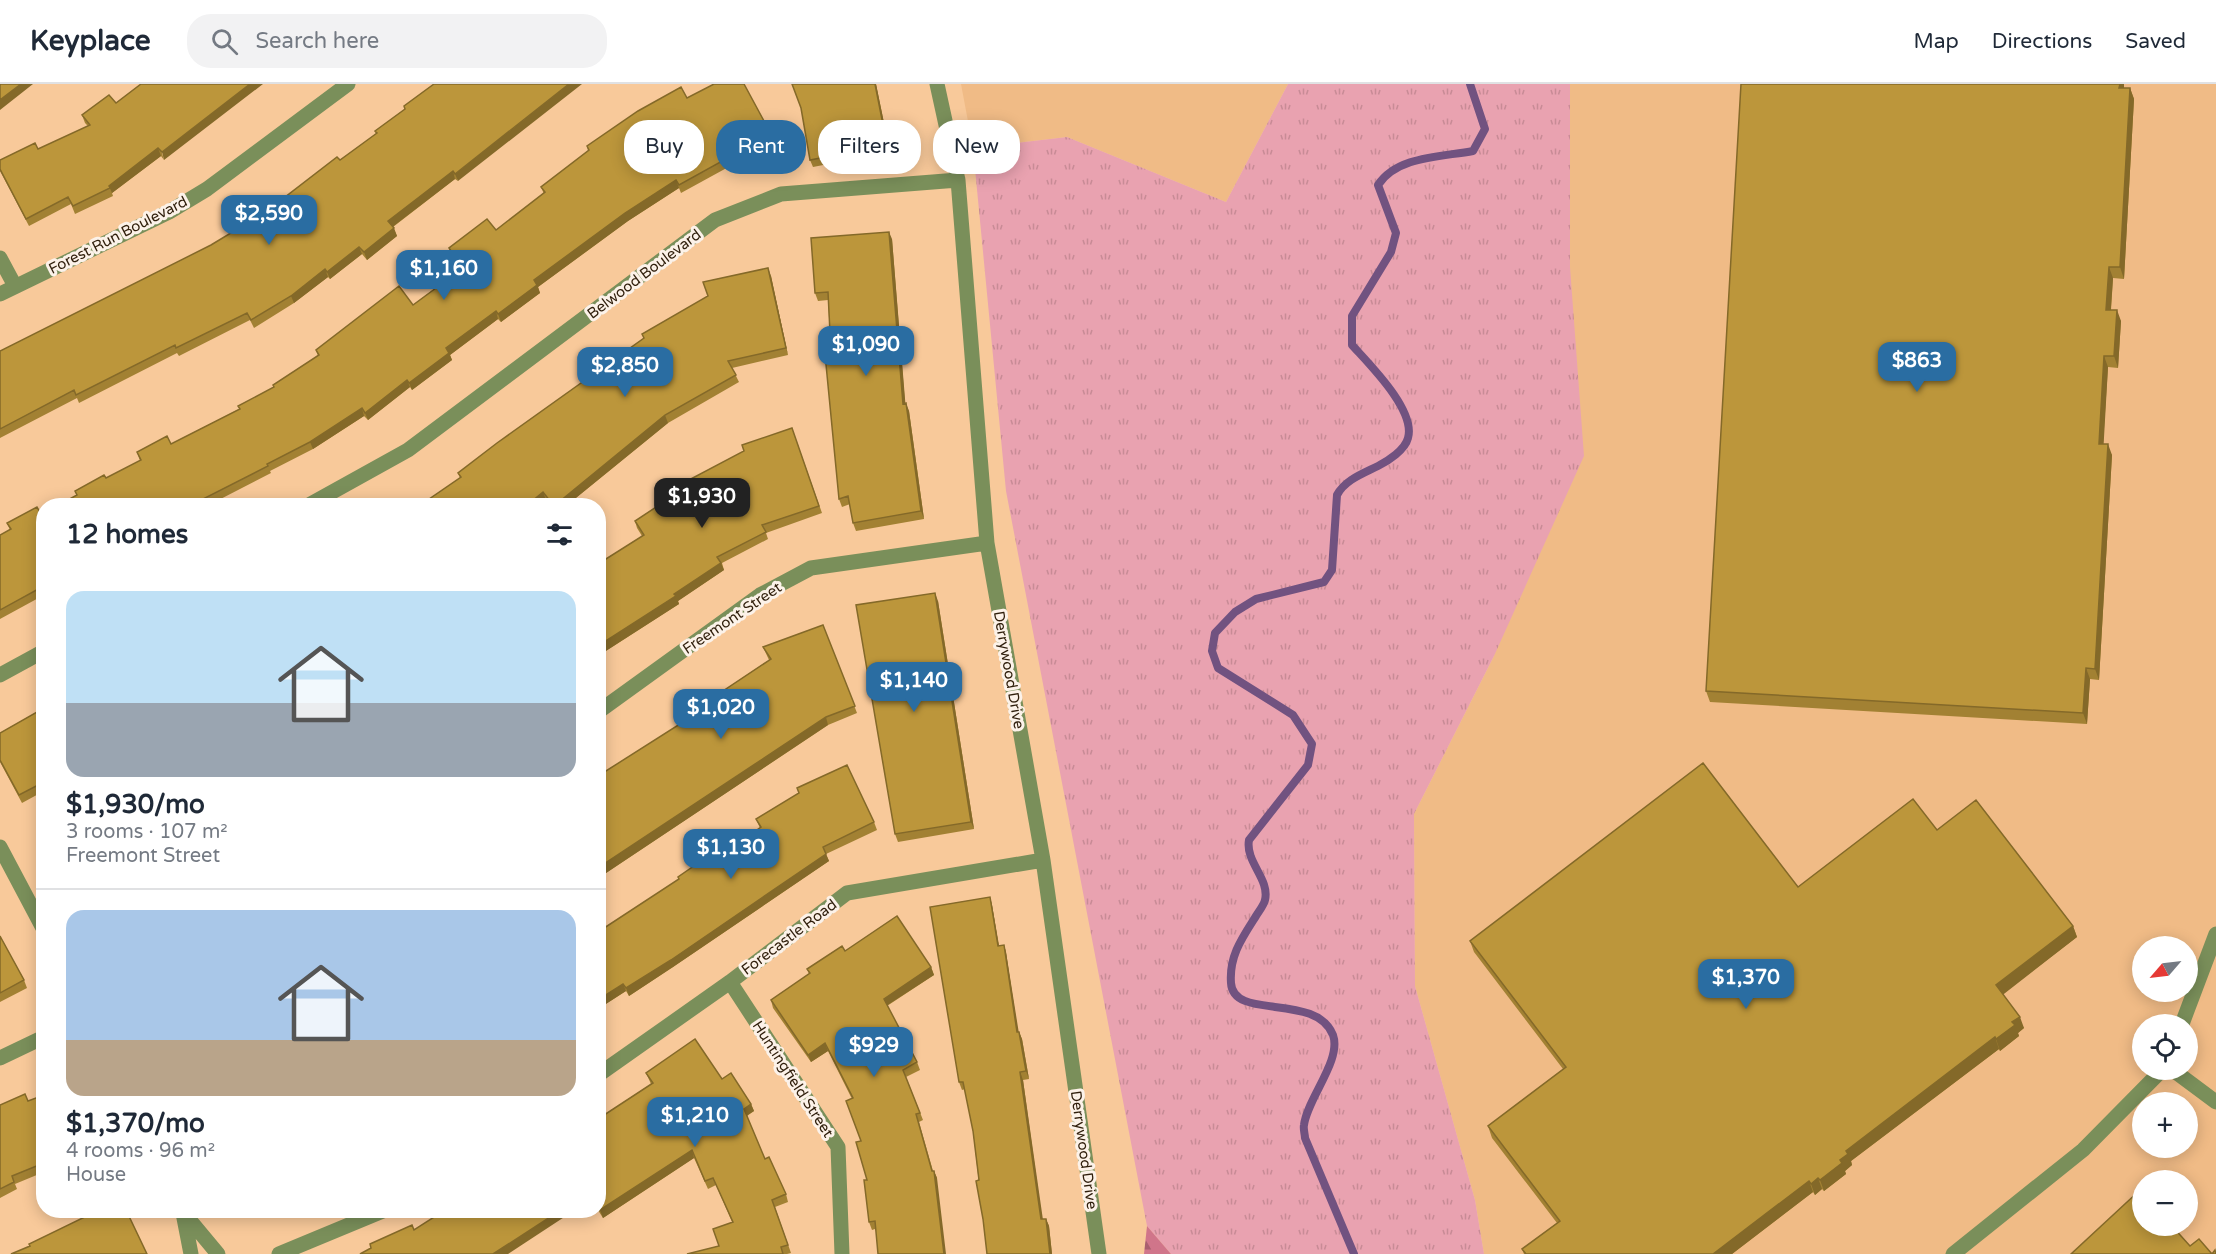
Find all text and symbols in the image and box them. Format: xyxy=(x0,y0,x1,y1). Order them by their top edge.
search box xyxy=(187,14,607,68)
text: Keyplace xyxy=(30,24,151,58)
icon: search xyxy=(208,25,241,58)
text: Search here xyxy=(256,28,379,54)
text: Map xyxy=(1913,29,1959,54)
text: Directions xyxy=(1992,29,2092,54)
text: Saved xyxy=(2125,29,2186,54)
chip: Buy xyxy=(624,120,704,174)
chip: Rent xyxy=(716,120,806,174)
chip: Filters xyxy=(818,120,921,174)
chip: New xyxy=(933,120,1020,174)
street label: Forest Run Boulevard xyxy=(46,192,190,278)
pin: $2,590 xyxy=(220,195,318,246)
text: $2,590 xyxy=(235,202,303,226)
street label: Belwood Boulevard xyxy=(584,225,704,323)
pin: $1,160 xyxy=(395,250,493,301)
text: $1,160 xyxy=(410,257,478,281)
pin: $1,090 xyxy=(817,326,915,377)
text: $1,090 xyxy=(832,333,900,357)
pin: $863 xyxy=(1881,342,1953,393)
pin: $2,850 xyxy=(576,347,674,398)
text: $863 xyxy=(1892,349,1942,373)
text: $2,850 xyxy=(591,354,659,378)
pin: $1,930 xyxy=(653,478,751,529)
text: $1,930 xyxy=(668,485,736,509)
icon: filters xyxy=(543,518,576,551)
text: 12 homes xyxy=(66,519,188,550)
street label: Freemont Street xyxy=(679,578,785,658)
street label: Derrywood Drive xyxy=(990,610,1028,730)
icon: home xyxy=(267,630,375,738)
pin: $1,140 xyxy=(865,662,963,713)
text: $1,140 xyxy=(880,669,948,693)
pin: $1,020 xyxy=(672,689,770,740)
text: $1,020 xyxy=(687,696,755,720)
text: $1,930/mo xyxy=(66,789,205,820)
text: 3 rooms · 107 m² xyxy=(66,820,228,844)
pin: $1,130 xyxy=(682,829,780,880)
text: $1,130 xyxy=(697,836,765,860)
text: Freemont Street xyxy=(66,844,220,868)
street label: Forecastle Road xyxy=(738,895,840,979)
north arrow xyxy=(2132,936,2198,1002)
map controls xyxy=(2132,936,2198,1236)
icon: home xyxy=(267,949,375,1057)
pin: $1,370 xyxy=(1697,959,1795,1010)
text: $1,370 xyxy=(1712,966,1780,990)
button: locate xyxy=(2132,1014,2198,1080)
street label: Huntingfield Street xyxy=(749,1017,838,1141)
pin: $929 xyxy=(838,1027,910,1078)
text: $929 xyxy=(849,1034,899,1058)
street label: Derrywood Drive xyxy=(1067,1090,1101,1210)
button: + xyxy=(2132,1092,2198,1158)
pin: $1,210 xyxy=(646,1097,744,1148)
text: $1,210 xyxy=(661,1104,729,1128)
text: $1,370/mo xyxy=(66,1108,205,1139)
text: 4 rooms · 96 m² xyxy=(66,1139,215,1163)
text: House xyxy=(66,1163,126,1187)
button: − xyxy=(2132,1170,2198,1236)

